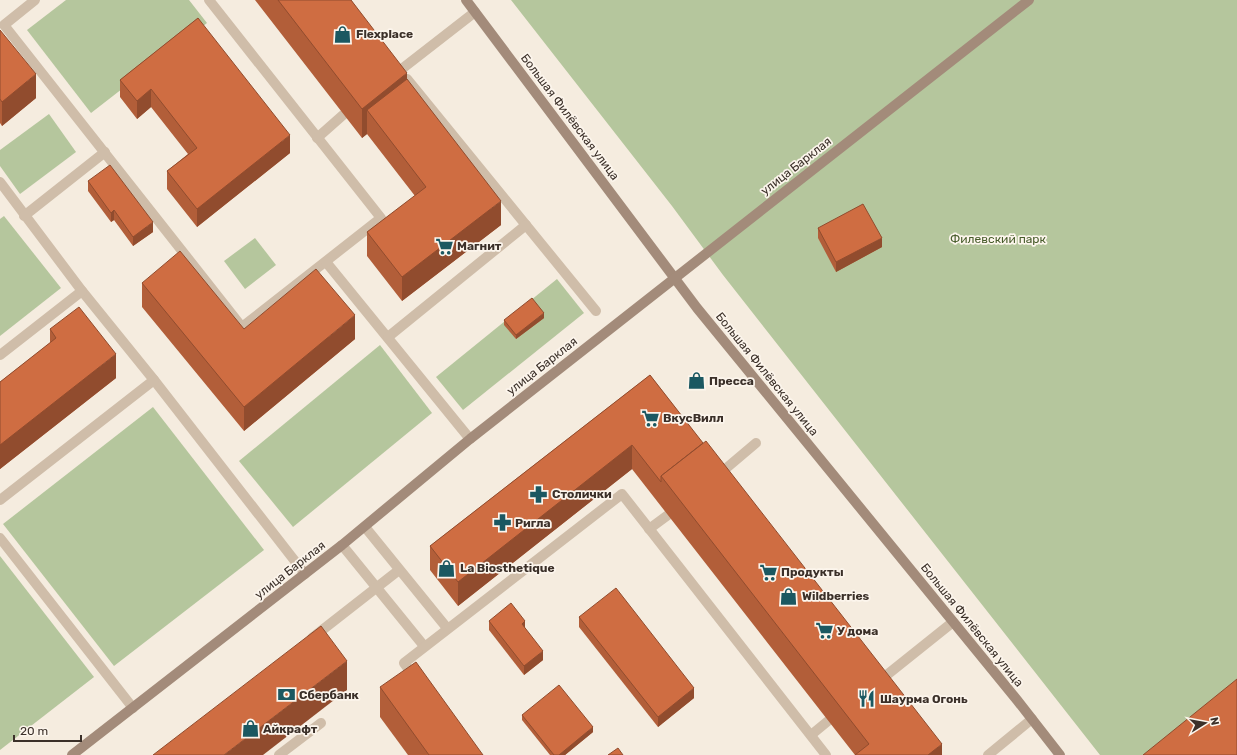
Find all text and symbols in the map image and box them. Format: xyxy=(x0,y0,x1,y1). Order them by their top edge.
shop icon: Flexplace xyxy=(333,24,353,44)
place label: Flexplace xyxy=(356,27,413,41)
street label: Большая Филёвская улица xyxy=(518,51,622,183)
street label: улица Барклая xyxy=(758,134,834,198)
park label: Филевский парк xyxy=(950,232,1047,246)
supermarket icon: Магнит xyxy=(434,236,454,256)
place label: Магнит xyxy=(457,239,502,253)
street label: Большая Филёвская улица xyxy=(713,309,821,439)
street label: улица Барклая xyxy=(504,334,580,398)
shop icon: Пресса xyxy=(686,371,706,391)
place label: Пресса xyxy=(709,374,754,388)
supermarket icon: ВкусВилл xyxy=(640,408,660,428)
place label: ВкусВилл xyxy=(663,411,724,425)
pharmacy icon: Столички xyxy=(529,484,549,504)
place label: Столички xyxy=(552,487,612,501)
pharmacy icon: Ригла xyxy=(492,513,512,533)
place label: Ригла xyxy=(515,516,550,530)
street label: улица Барклая xyxy=(252,538,328,602)
shop icon: La Biosthetique xyxy=(437,558,457,578)
street label: Большая Филёвская улица xyxy=(918,560,1026,690)
place label: La Biosthetique xyxy=(460,561,555,575)
supermarket icon: Продукты xyxy=(758,562,778,582)
place label: Продукты xyxy=(781,565,844,579)
shop icon: Wildberries xyxy=(779,586,799,606)
place label: Wildberries xyxy=(802,589,870,603)
supermarket icon: У дома xyxy=(814,621,834,641)
place label: У дома xyxy=(837,624,878,638)
bank icon: Сбербанк xyxy=(276,685,296,705)
place label: Сбербанк xyxy=(299,688,360,702)
restaurant icon: Шаурма Огонь xyxy=(857,689,877,709)
place label: Шаурма Огонь xyxy=(880,692,968,706)
north arrow xyxy=(1185,703,1225,743)
text: N xyxy=(1207,716,1221,726)
scale bar xyxy=(14,717,81,743)
shop icon: Айкрафт xyxy=(240,719,260,739)
place label: Айкрафт xyxy=(263,722,318,736)
text: 20 m xyxy=(20,724,48,738)

